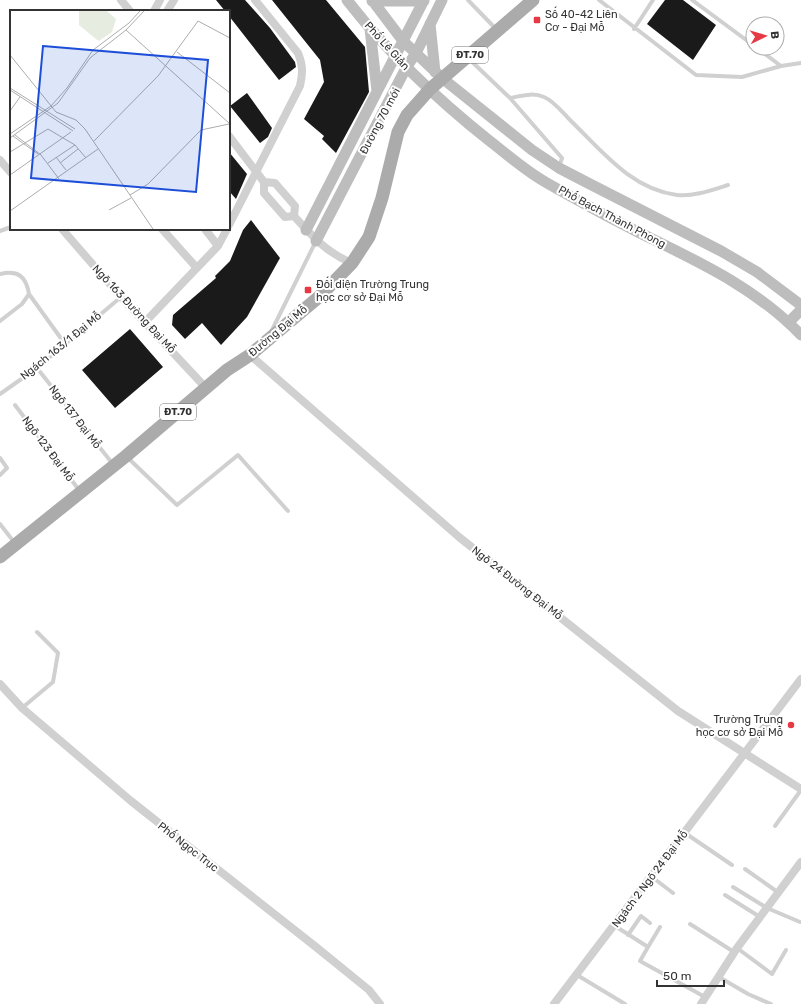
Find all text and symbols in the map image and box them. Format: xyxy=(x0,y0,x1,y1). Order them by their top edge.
place label: Số 40-42 Liên Cơ - Đại Mỗ xyxy=(545,6,618,34)
inset map xyxy=(10,10,230,230)
marker: Số 40-42 Liên Cơ - Đại Mỗ xyxy=(532,15,542,25)
north arrow xyxy=(745,16,785,56)
street label: Phố Lê Giản xyxy=(362,18,413,73)
text: B xyxy=(768,31,781,40)
road number: ĐT.70 xyxy=(452,47,488,63)
street label: Đường 70 mới xyxy=(357,86,403,156)
street label: Phố Bạch Thành Phong xyxy=(556,182,669,251)
street label: Ngõ 163 Đường Đại Mỗ xyxy=(90,262,179,356)
place label: Đối diện Trường Trung học cơ sở Đại Mỗ xyxy=(316,276,429,304)
marker: Đối diện Trường Trung học cơ sở Đại Mỗ xyxy=(303,285,313,295)
street label: Đường Đại Mỗ xyxy=(246,302,310,359)
street label: Ngách 163/1 Đại Mỗ xyxy=(18,309,104,383)
street label: Ngõ 137 Đại Mỗ xyxy=(46,382,104,451)
road number: ĐT.70 xyxy=(160,404,196,420)
street label: Ngõ 123 Đại Mỗ xyxy=(19,414,77,484)
street label: Ngõ 24 Đường Đại Mỗ xyxy=(469,543,565,622)
place label: Trường Trung học cơ sở Đại Mỗ xyxy=(696,713,783,739)
marker: Trường Trung học cơ sở Đại Mỗ xyxy=(786,720,796,730)
street label: Phố Ngọc Trục xyxy=(155,818,222,875)
street label: Ngách 2 Ngõ 24 Đại Mỗ xyxy=(609,828,691,930)
scale bar xyxy=(657,962,724,988)
text: 50 m xyxy=(663,969,691,983)

